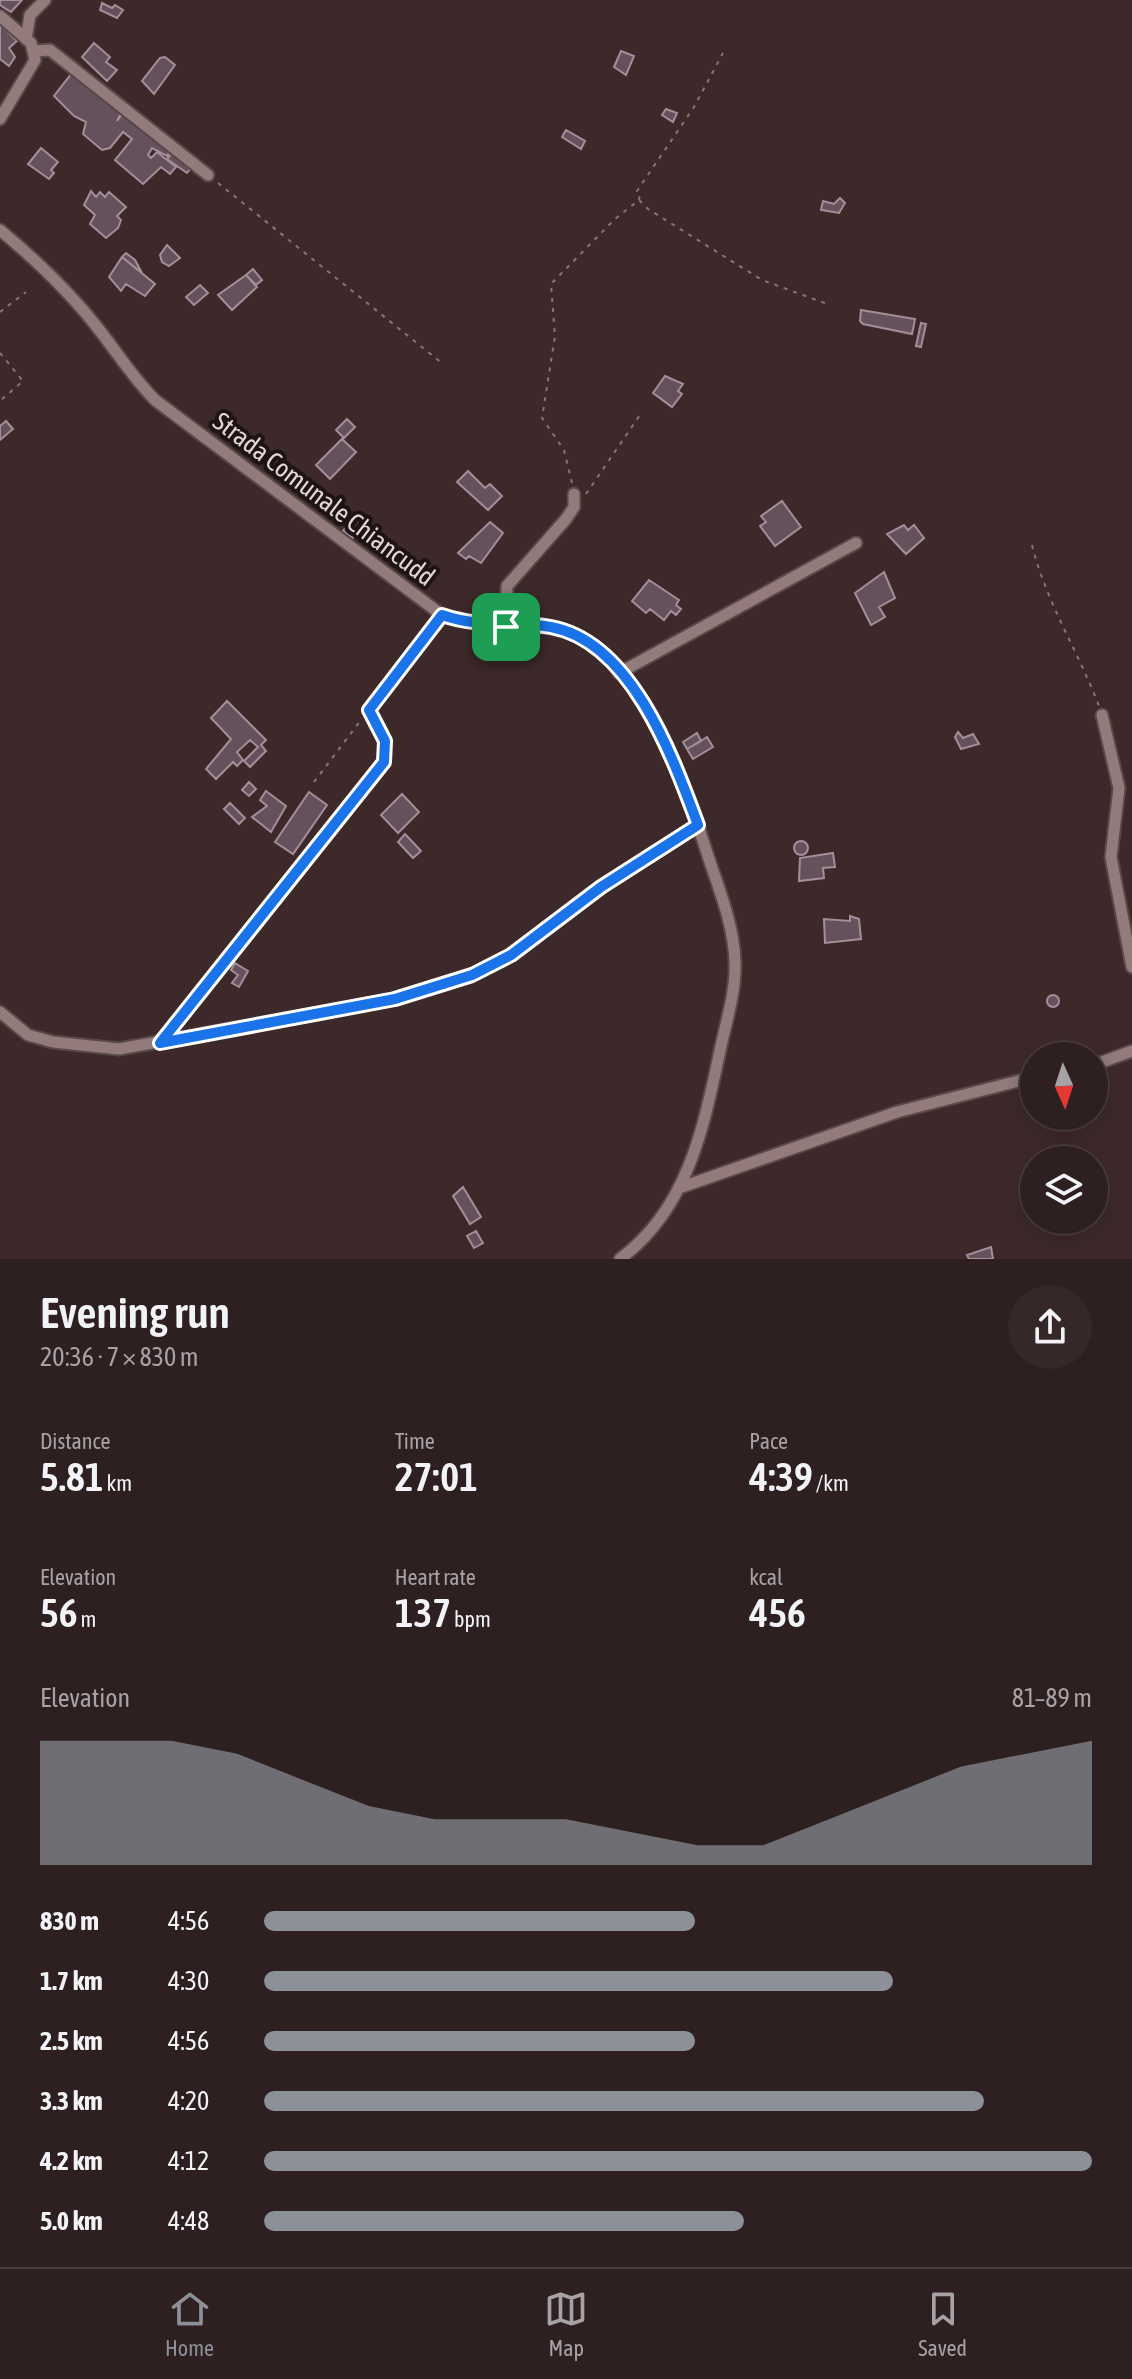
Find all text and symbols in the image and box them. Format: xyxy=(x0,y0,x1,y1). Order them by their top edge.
street label: Strada Comunale Chiancudd xyxy=(207,406,441,592)
pin xyxy=(472,593,540,661)
icon: arrive xyxy=(484,605,528,649)
north arrow xyxy=(1020,1042,1108,1130)
map controls xyxy=(1020,1042,1108,1234)
button: layers xyxy=(1020,1146,1108,1234)
button: share xyxy=(1008,1285,1092,1369)
text: Evening run xyxy=(40,1287,230,1337)
text: 20:36 · 7 × 830 m xyxy=(40,1342,199,1372)
text: Distance xyxy=(40,1428,111,1454)
text: Time xyxy=(395,1428,435,1454)
text: Pace xyxy=(749,1428,788,1454)
text: 5.81 xyxy=(40,1454,104,1499)
text: 27:01 xyxy=(395,1454,478,1499)
text: 4:39 xyxy=(749,1454,813,1499)
text: km xyxy=(104,1470,132,1496)
text: /km xyxy=(813,1470,849,1496)
text: Elevation xyxy=(40,1564,116,1590)
text: Heart rate xyxy=(395,1564,476,1590)
text: kcal xyxy=(749,1564,783,1590)
text: 56 xyxy=(40,1590,78,1635)
text: 137 xyxy=(395,1590,451,1635)
text: 456 xyxy=(749,1590,806,1635)
text: m xyxy=(78,1606,96,1632)
text: bpm xyxy=(451,1606,491,1632)
text: Elevation xyxy=(40,1683,130,1713)
text: 81–89 m xyxy=(1012,1683,1092,1713)
text: 830 m xyxy=(40,1906,99,1936)
text: 4:56 xyxy=(168,1906,209,1936)
text: 1.7 km xyxy=(40,1966,103,1996)
text: 4:30 xyxy=(168,1966,209,1996)
text: 2.5 km xyxy=(40,2026,103,2056)
text: 4:56 xyxy=(168,2026,209,2056)
text: 3.3 km xyxy=(40,2086,103,2116)
text: 4:20 xyxy=(168,2086,209,2116)
text: 4.2 km xyxy=(40,2146,103,2176)
text: 4:12 xyxy=(168,2146,209,2176)
text: 5.0 km xyxy=(40,2206,103,2236)
text: 4:48 xyxy=(168,2206,209,2236)
tab: Home xyxy=(165,2287,214,2361)
tab: Map xyxy=(544,2287,588,2361)
tab: Saved xyxy=(918,2287,967,2361)

